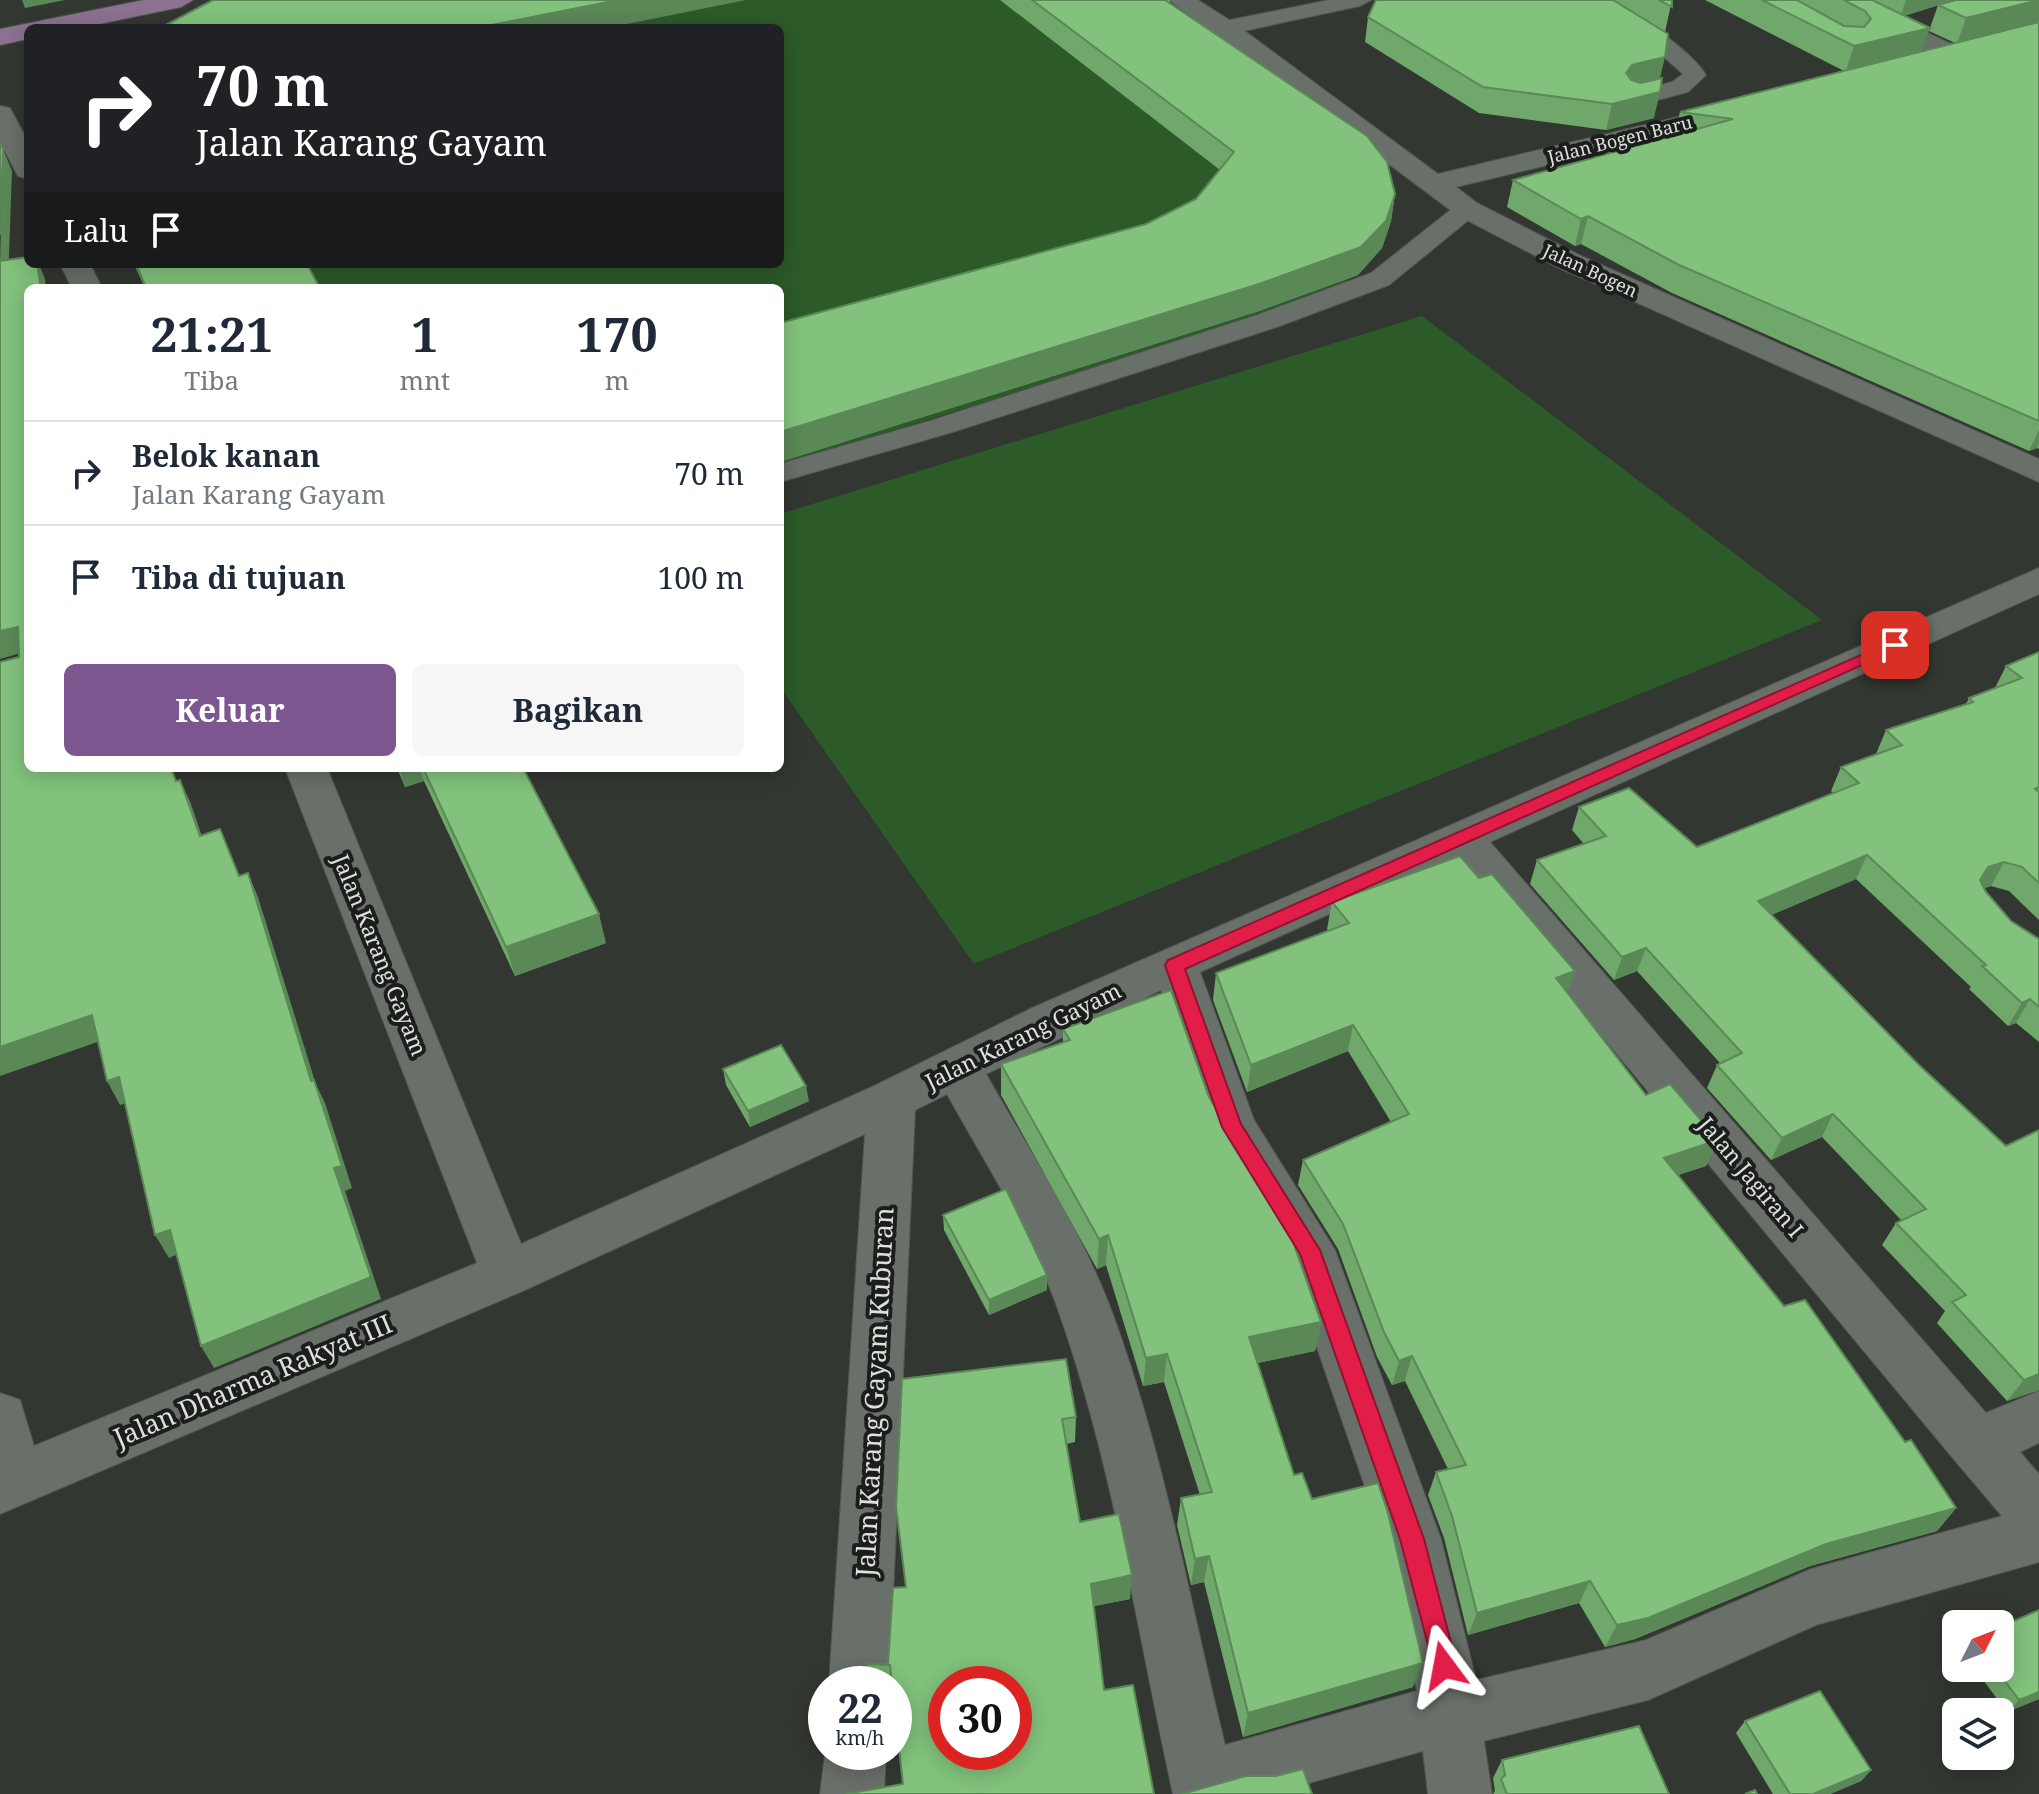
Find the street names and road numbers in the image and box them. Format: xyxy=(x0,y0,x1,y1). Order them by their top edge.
street label: Jalan Bogen Baru xyxy=(1544,109,1695,169)
street label: Jalan Bogen xyxy=(1538,237,1642,303)
street label: Jalan Karang Gayam xyxy=(326,849,435,1060)
street label: Jalan Karang Gayam xyxy=(919,975,1126,1096)
street label: Jalan Jagiran I xyxy=(1692,1109,1811,1243)
street label: Jalan Karang Gayam Kuburan xyxy=(846,1206,902,1579)
street label: Jalan Dharma Rakyat III xyxy=(107,1305,397,1455)

